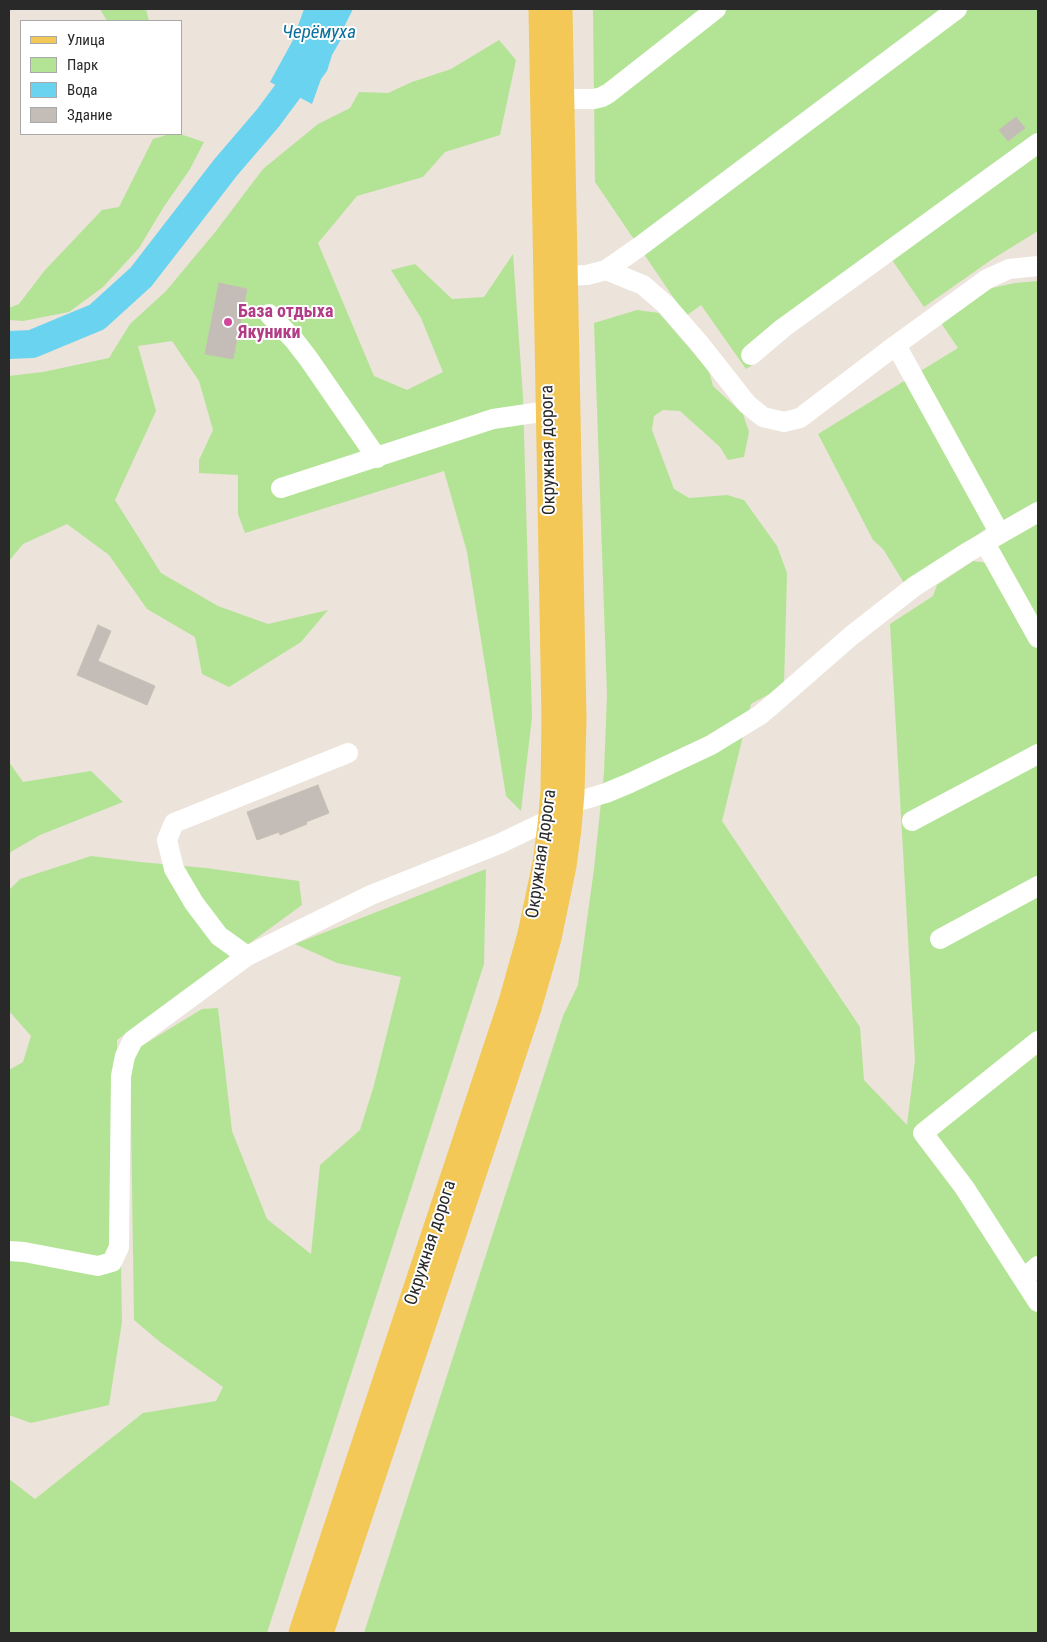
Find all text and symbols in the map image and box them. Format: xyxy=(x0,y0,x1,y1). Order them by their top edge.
legend xyxy=(20,20,182,135)
water label: Черёмуха xyxy=(282,22,356,44)
text: Улица xyxy=(67,31,105,49)
text: Парк xyxy=(67,56,98,74)
text: Вода xyxy=(67,81,97,99)
text: Здание xyxy=(67,106,112,124)
place label: База отдыха Якуники xyxy=(238,301,333,344)
marker: База отдыха Якуники xyxy=(222,316,234,328)
street label: Окружная дорога xyxy=(537,385,561,515)
street label: Окружная дорога xyxy=(522,788,562,920)
street label: Окружная дорога xyxy=(401,1178,461,1308)

